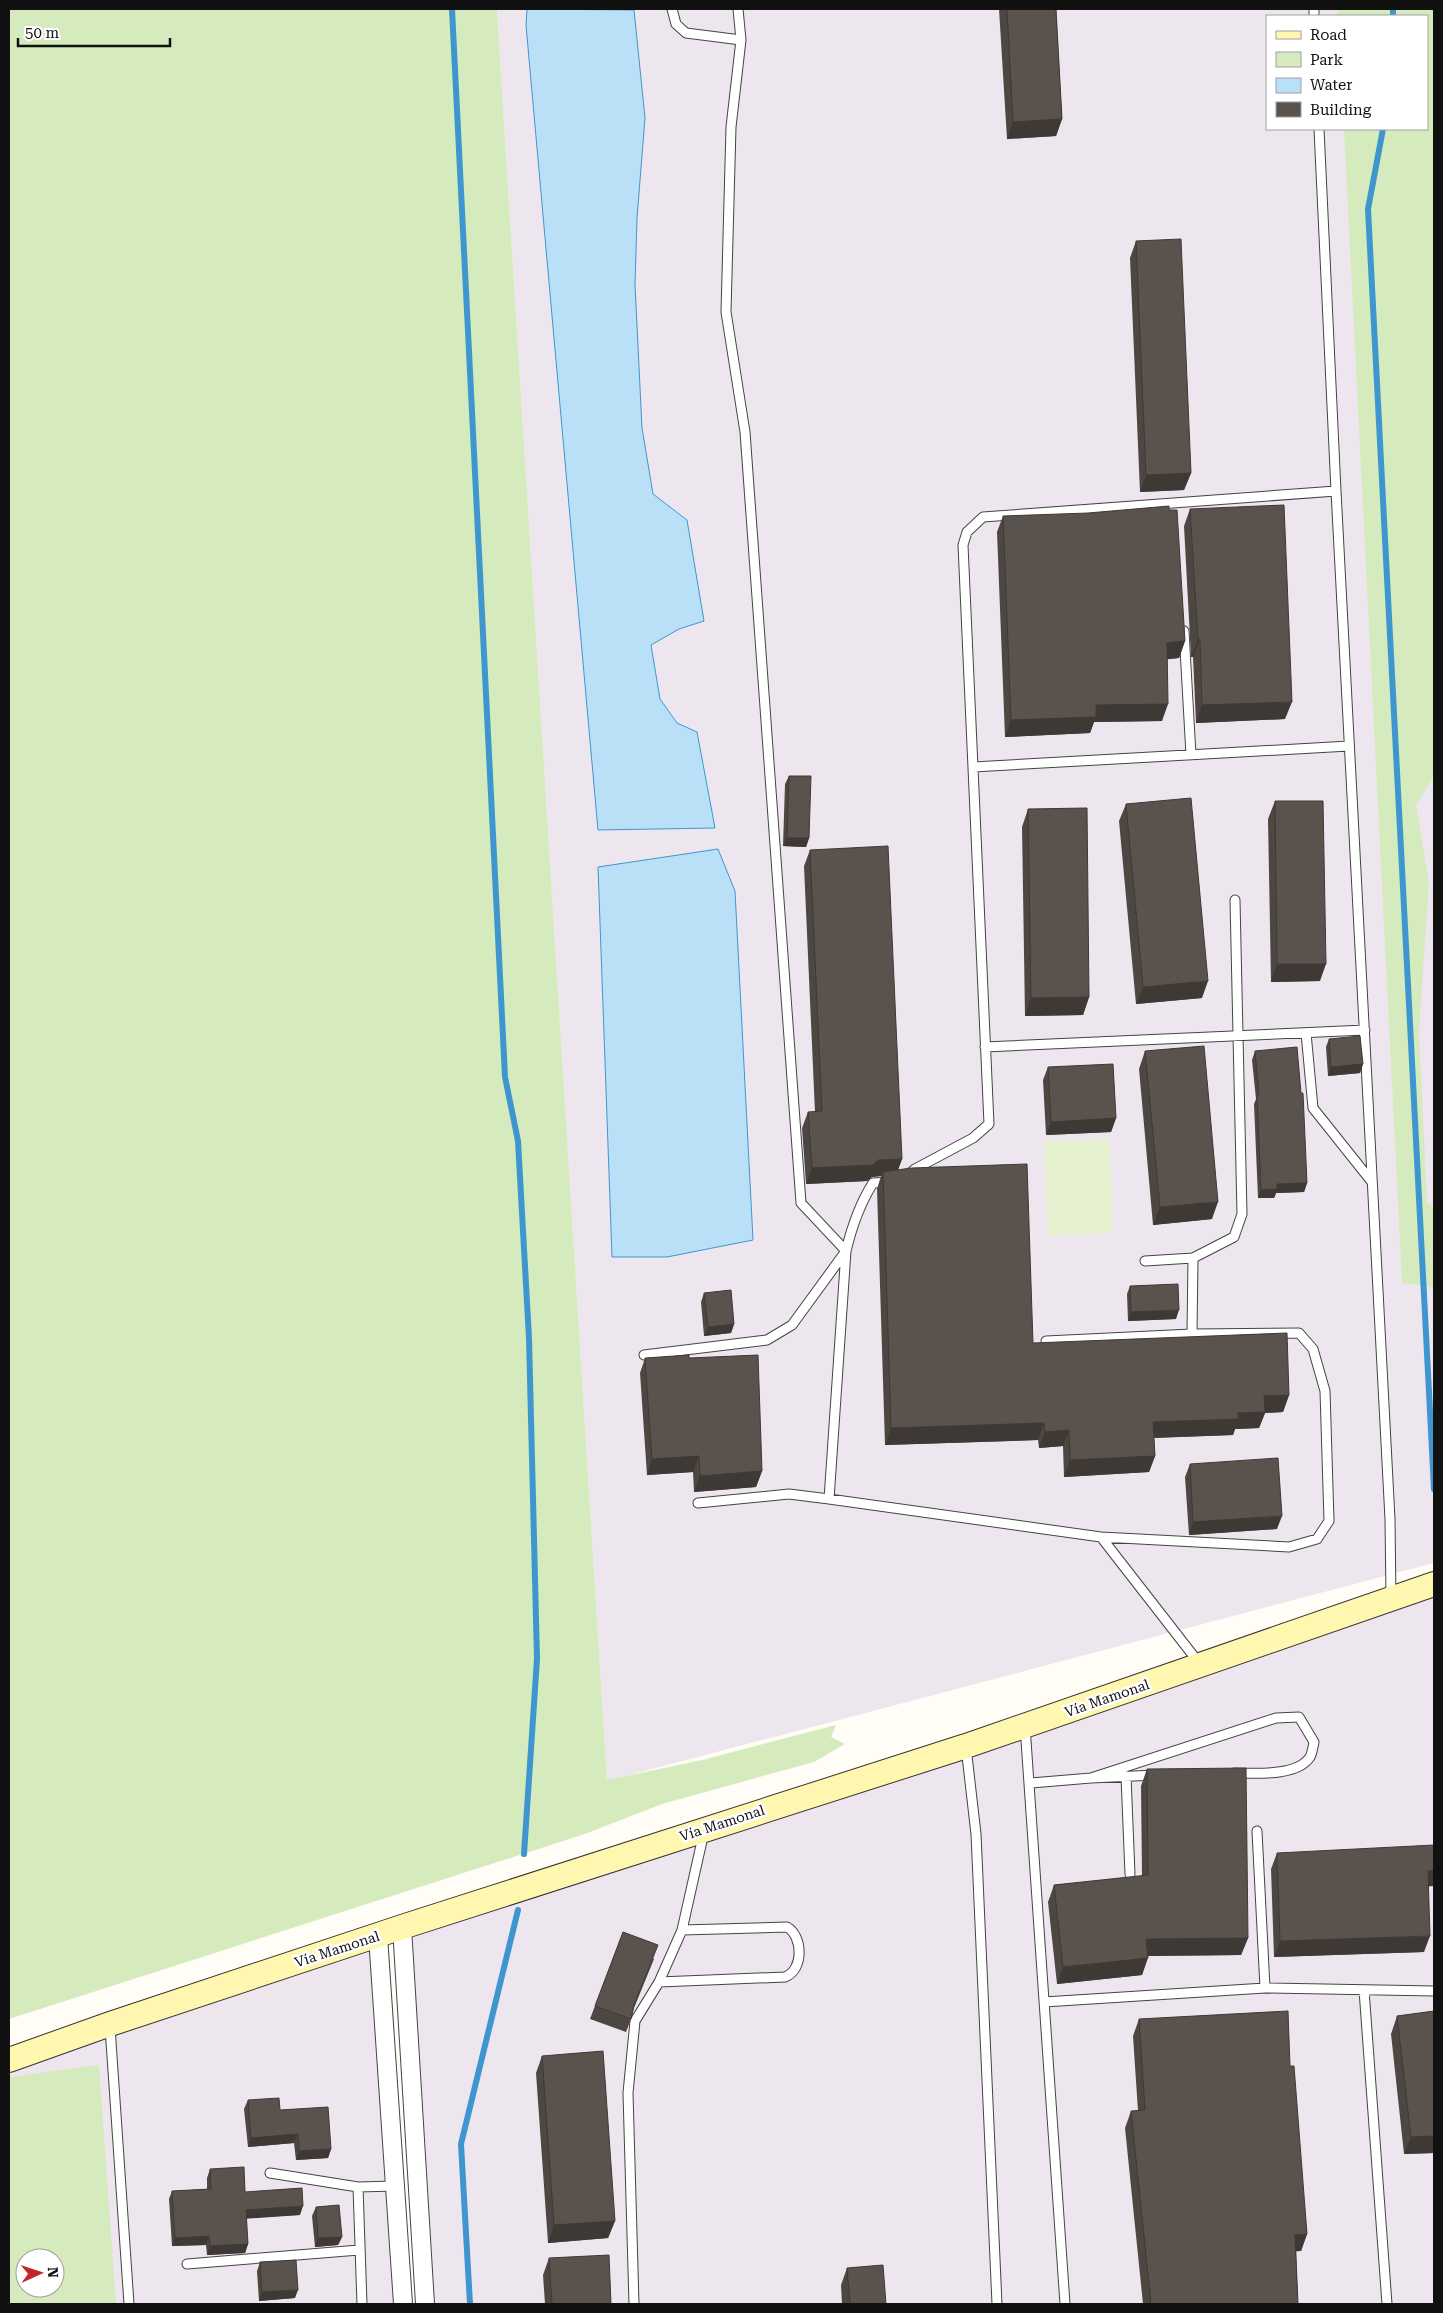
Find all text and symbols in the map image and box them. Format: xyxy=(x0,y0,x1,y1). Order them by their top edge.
scale bar xyxy=(18,15,170,47)
legend xyxy=(1266,15,1428,130)
text: 50 m xyxy=(25,24,60,42)
text: Road xyxy=(1310,26,1347,44)
text: Park xyxy=(1310,51,1344,69)
text: Water xyxy=(1310,76,1352,94)
text: Building xyxy=(1310,101,1372,119)
street label: Vía Mamonal xyxy=(1063,1676,1152,1720)
street label: Vía Mamonal xyxy=(677,1802,767,1844)
street label: Vía Mamonal xyxy=(292,1928,382,1970)
north arrow xyxy=(15,2248,65,2298)
text: N xyxy=(45,2267,61,2278)

